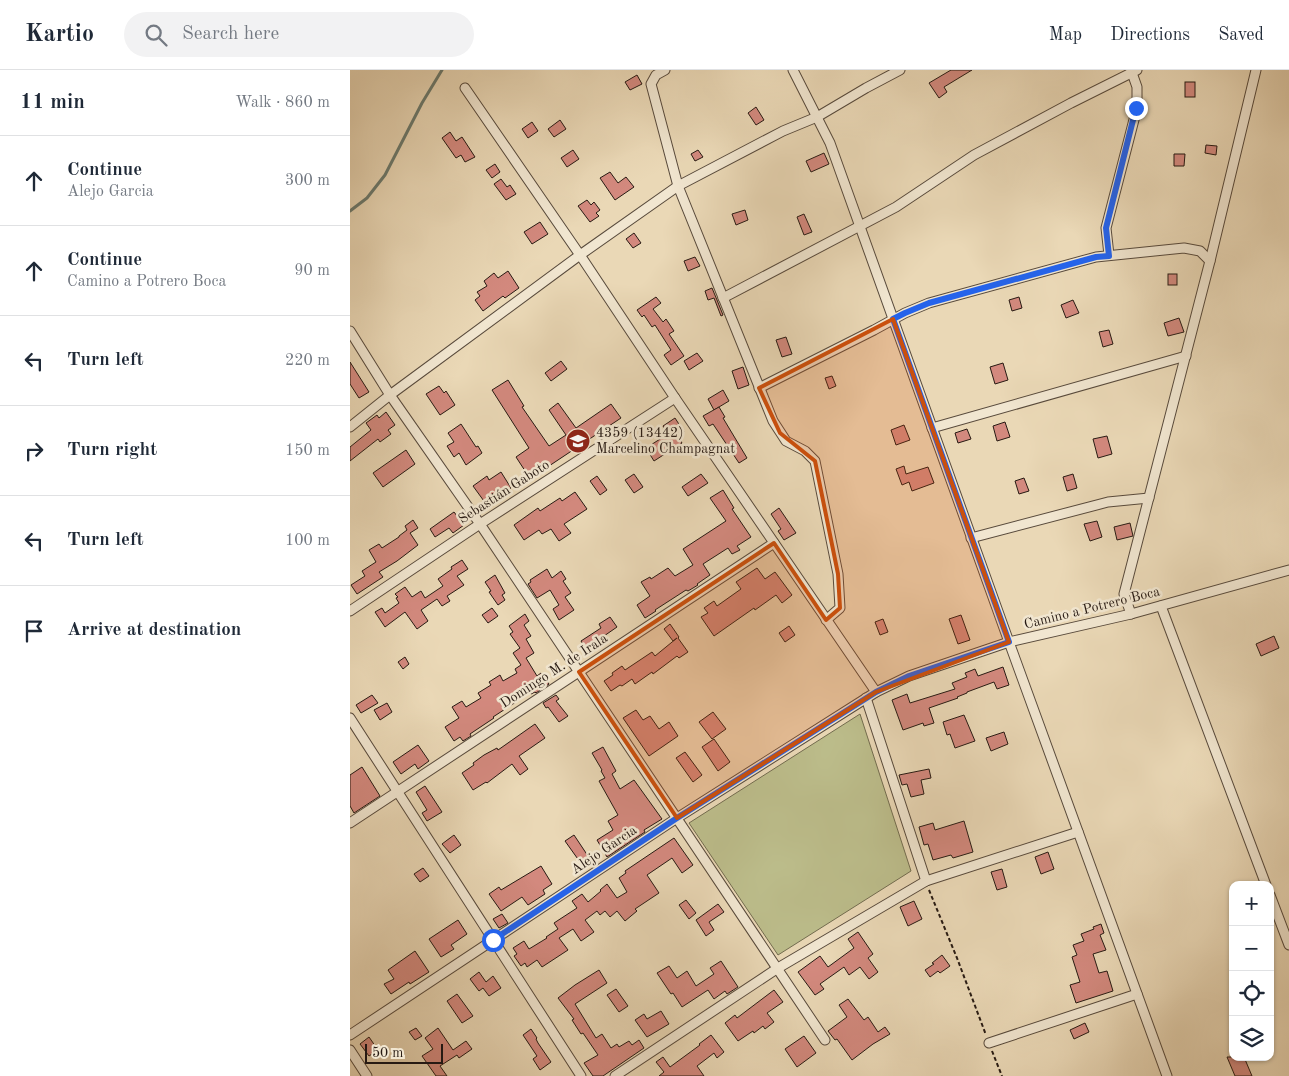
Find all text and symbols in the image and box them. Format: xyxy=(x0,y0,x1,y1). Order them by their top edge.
search box xyxy=(124,12,474,57)
icon: search xyxy=(142,21,170,49)
text: Kartio xyxy=(25,23,94,47)
text: Search here xyxy=(182,25,279,44)
text: Map xyxy=(1049,26,1082,44)
text: Directions xyxy=(1110,26,1190,44)
text: Saved xyxy=(1218,26,1264,44)
text: 11 min xyxy=(20,92,85,113)
text: Walk · 860 m xyxy=(235,95,330,111)
route end xyxy=(1125,97,1148,120)
text: Continue xyxy=(67,161,142,180)
icon: ahead xyxy=(20,167,48,195)
text: 300 m xyxy=(285,173,330,189)
text: Alejo Garcia xyxy=(67,184,154,200)
text: Continue xyxy=(67,251,142,270)
icon: ahead xyxy=(20,257,48,285)
text: 90 m xyxy=(294,263,330,279)
text: Camino a Potrero Boca xyxy=(67,274,226,290)
icon: left xyxy=(20,347,48,375)
text: Turn left xyxy=(67,351,144,370)
text: 220 m xyxy=(285,353,330,369)
place label: 4359 (13442) Marcelino Champagnat xyxy=(596,426,735,456)
school or university icon: 4359 (13442) Marcelino Champagnat xyxy=(565,428,591,454)
icon: right xyxy=(20,437,48,465)
text: Turn right xyxy=(67,441,157,460)
text: 150 m xyxy=(285,443,330,459)
street label: Sebastián Gaboto xyxy=(456,457,552,527)
icon: left xyxy=(20,527,48,555)
text: Turn left xyxy=(67,531,144,550)
text: 100 m xyxy=(285,533,330,549)
street label: Camino a Potrero Boca xyxy=(1023,584,1161,632)
icon: arrive xyxy=(20,617,48,645)
text: Arrive at destination xyxy=(67,621,241,640)
street label: Domingo M. de Irala xyxy=(498,631,610,711)
street label: Alejo Garcia xyxy=(569,823,639,877)
map controls xyxy=(1229,881,1274,1061)
button: + xyxy=(1229,881,1274,926)
button: − xyxy=(1229,926,1274,971)
route start xyxy=(482,929,505,952)
button: locate xyxy=(1229,971,1274,1016)
button: layers xyxy=(1229,1016,1274,1061)
scale bar xyxy=(365,1041,442,1064)
text: 50 m xyxy=(372,1046,403,1060)

